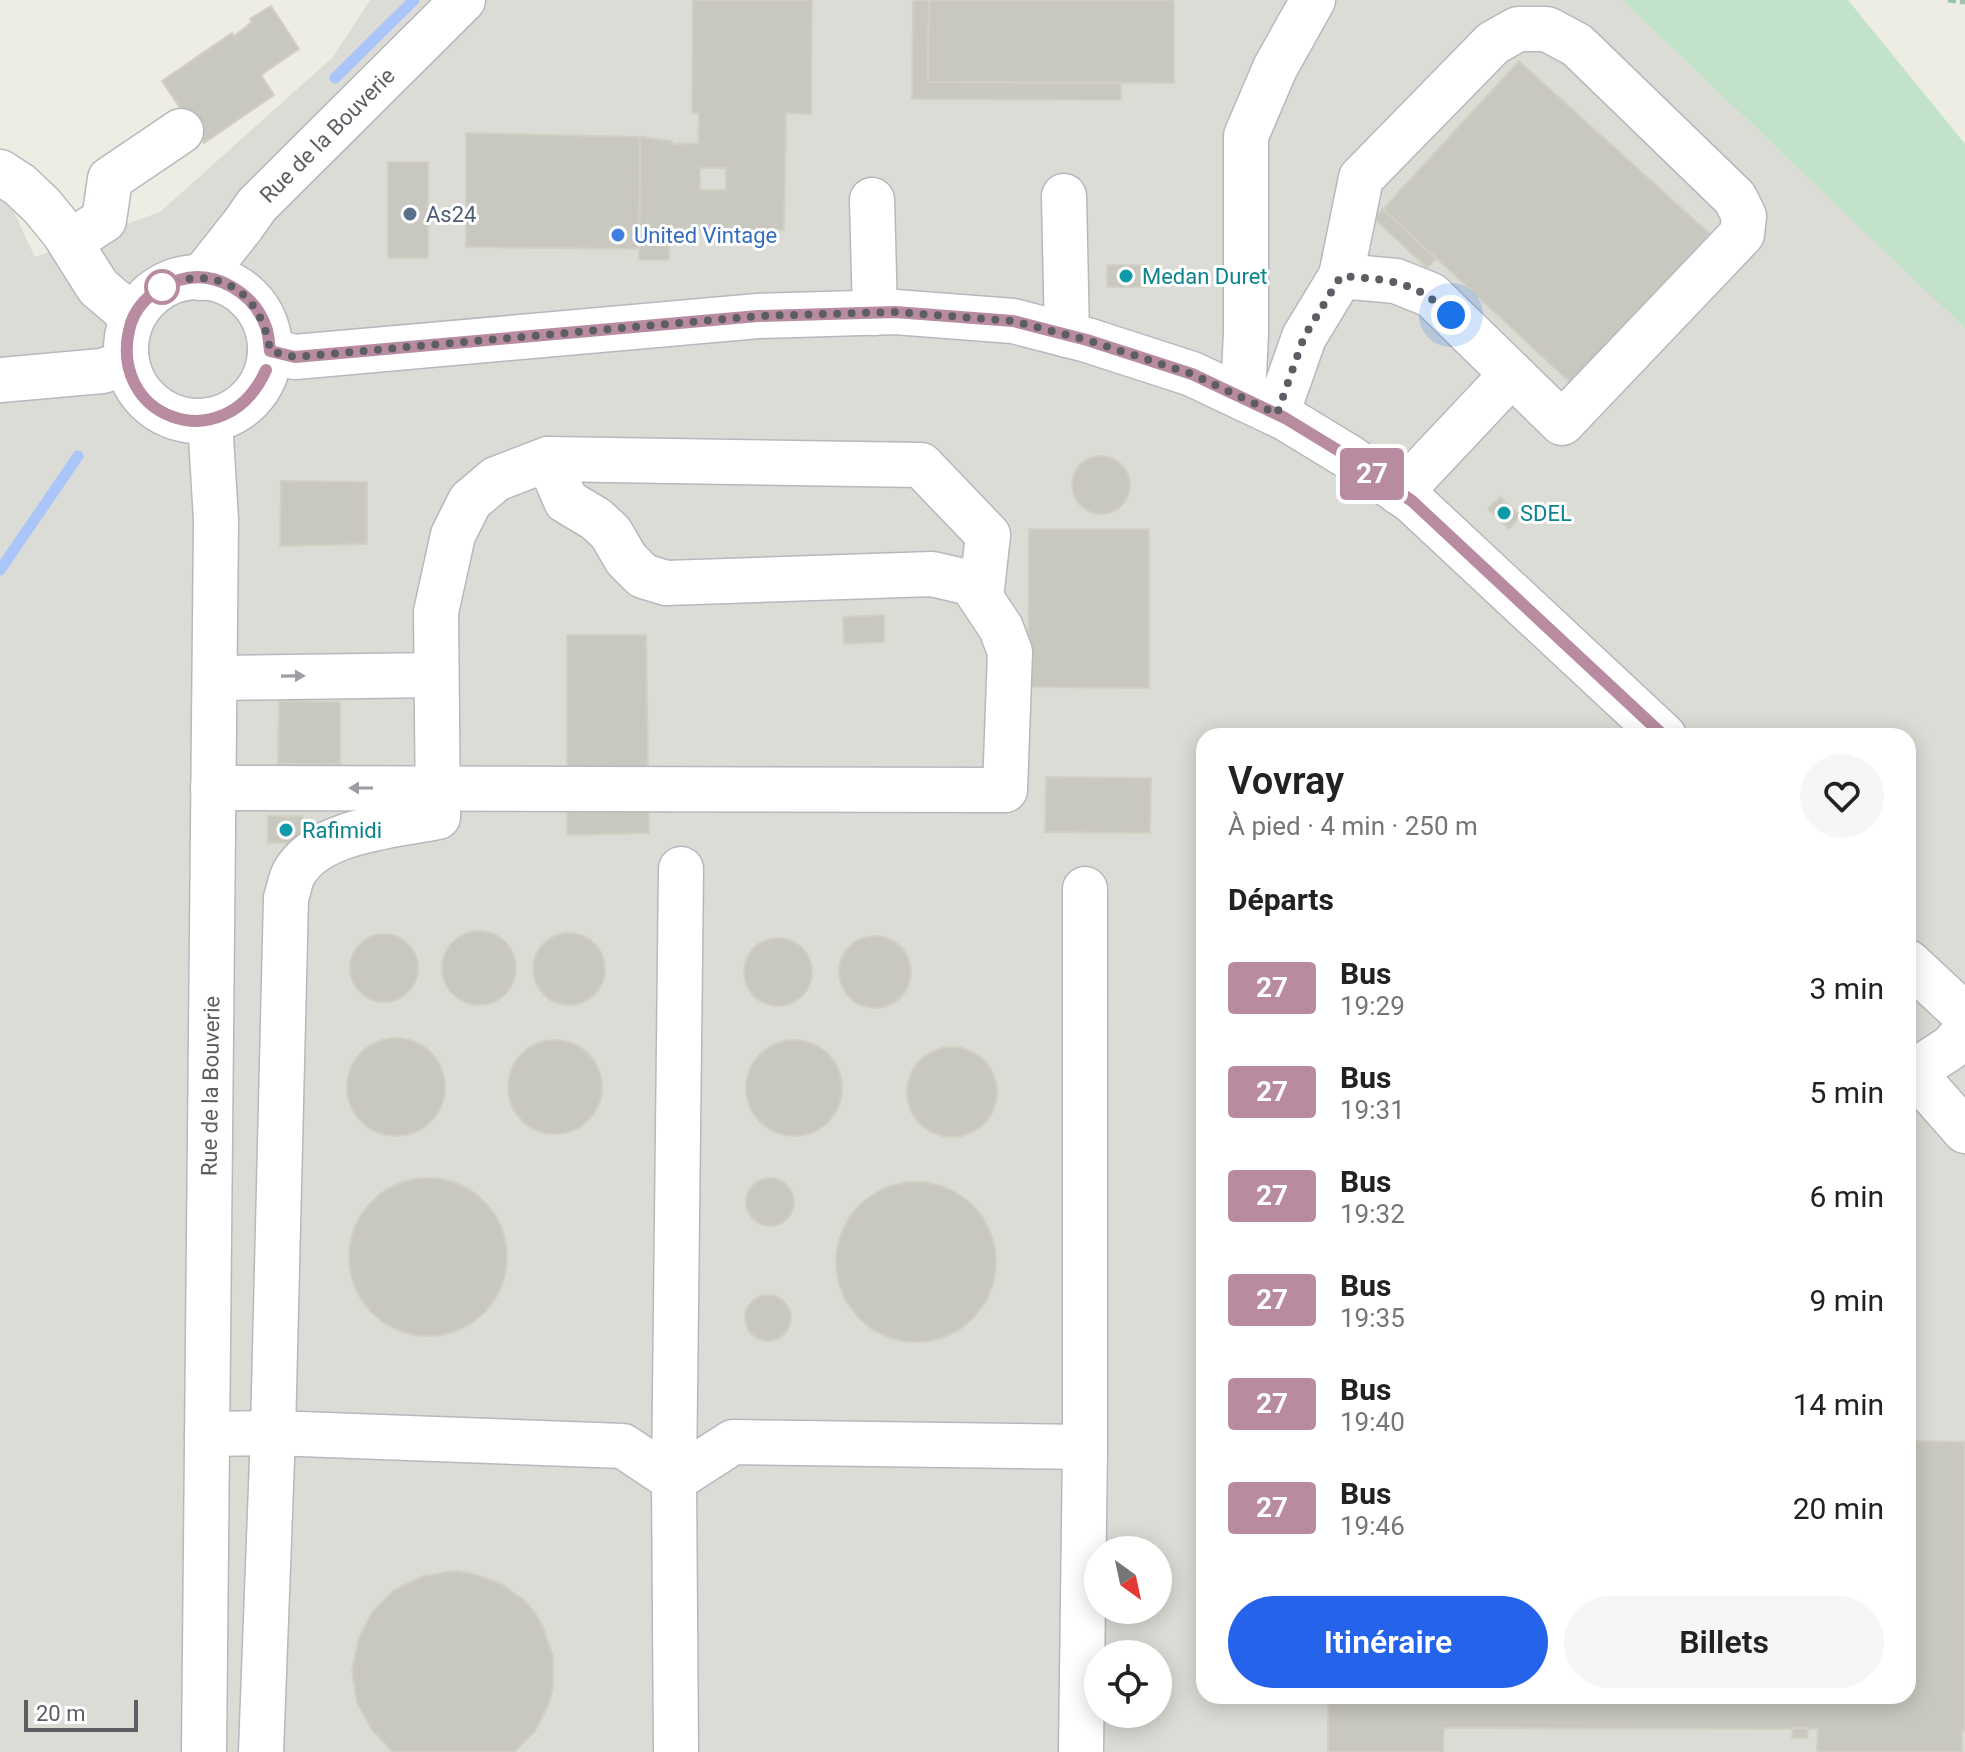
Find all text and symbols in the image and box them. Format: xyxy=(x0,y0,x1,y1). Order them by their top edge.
street label: Rue de la Bouverie xyxy=(255,63,400,208)
place label: As24 xyxy=(426,202,476,227)
marker: As24 xyxy=(401,205,419,223)
place label: United Vintage xyxy=(634,223,777,248)
marker: United Vintage xyxy=(609,226,627,244)
place label: Medan Duret xyxy=(1142,264,1268,289)
marker: Medan Duret xyxy=(1117,267,1135,285)
unlabelled marker xyxy=(145,270,179,304)
your location xyxy=(1431,295,1471,335)
line badge: 27 xyxy=(1336,448,1408,500)
text: 27 xyxy=(1356,457,1388,490)
place label: SDEL xyxy=(1520,501,1572,526)
marker: SDEL xyxy=(1495,504,1513,522)
one-way arrow xyxy=(281,670,306,682)
button: heart xyxy=(1800,754,1884,838)
text: Vovray xyxy=(1228,759,1344,803)
one-way arrow xyxy=(348,782,373,794)
text: À pied · 4 min · 250 m xyxy=(1228,811,1478,841)
place label: Rafimidi xyxy=(302,818,382,843)
marker: Rafimidi xyxy=(277,821,295,839)
text: Départs xyxy=(1228,882,1334,917)
text: Bus xyxy=(1340,956,1391,991)
text: 27 xyxy=(1256,971,1288,1004)
text: 3 min xyxy=(1810,971,1884,1006)
text: 19:29 xyxy=(1340,991,1405,1021)
street label: Rue de la Bouverie xyxy=(196,996,225,1176)
text: Bus xyxy=(1340,1060,1391,1095)
text: 27 xyxy=(1256,1075,1288,1108)
text: 5 min xyxy=(1810,1075,1884,1110)
text: 19:31 xyxy=(1340,1095,1405,1125)
text: Bus xyxy=(1340,1164,1391,1199)
text: 27 xyxy=(1256,1179,1288,1212)
text: 6 min xyxy=(1810,1179,1884,1214)
text: 19:32 xyxy=(1340,1199,1405,1229)
text: Bus xyxy=(1340,1268,1391,1303)
text: 27 xyxy=(1256,1283,1288,1316)
text: 9 min xyxy=(1810,1283,1884,1318)
text: 19:35 xyxy=(1340,1303,1405,1333)
text: Bus xyxy=(1340,1372,1391,1407)
text: 27 xyxy=(1256,1387,1288,1420)
text: 14 min xyxy=(1793,1387,1884,1422)
text: 19:40 xyxy=(1340,1407,1405,1437)
text: Bus xyxy=(1340,1476,1391,1511)
text: 27 xyxy=(1256,1491,1288,1524)
text: 20 min xyxy=(1793,1491,1884,1526)
text: 19:46 xyxy=(1340,1511,1405,1541)
north arrow xyxy=(1084,1536,1172,1624)
map controls xyxy=(1084,1536,1172,1728)
button: Itinéraire xyxy=(1228,1596,1548,1688)
button: Billets xyxy=(1564,1596,1884,1688)
button: locate xyxy=(1084,1640,1172,1728)
scale bar xyxy=(24,1696,138,1732)
text: 20 m xyxy=(36,1701,85,1726)

